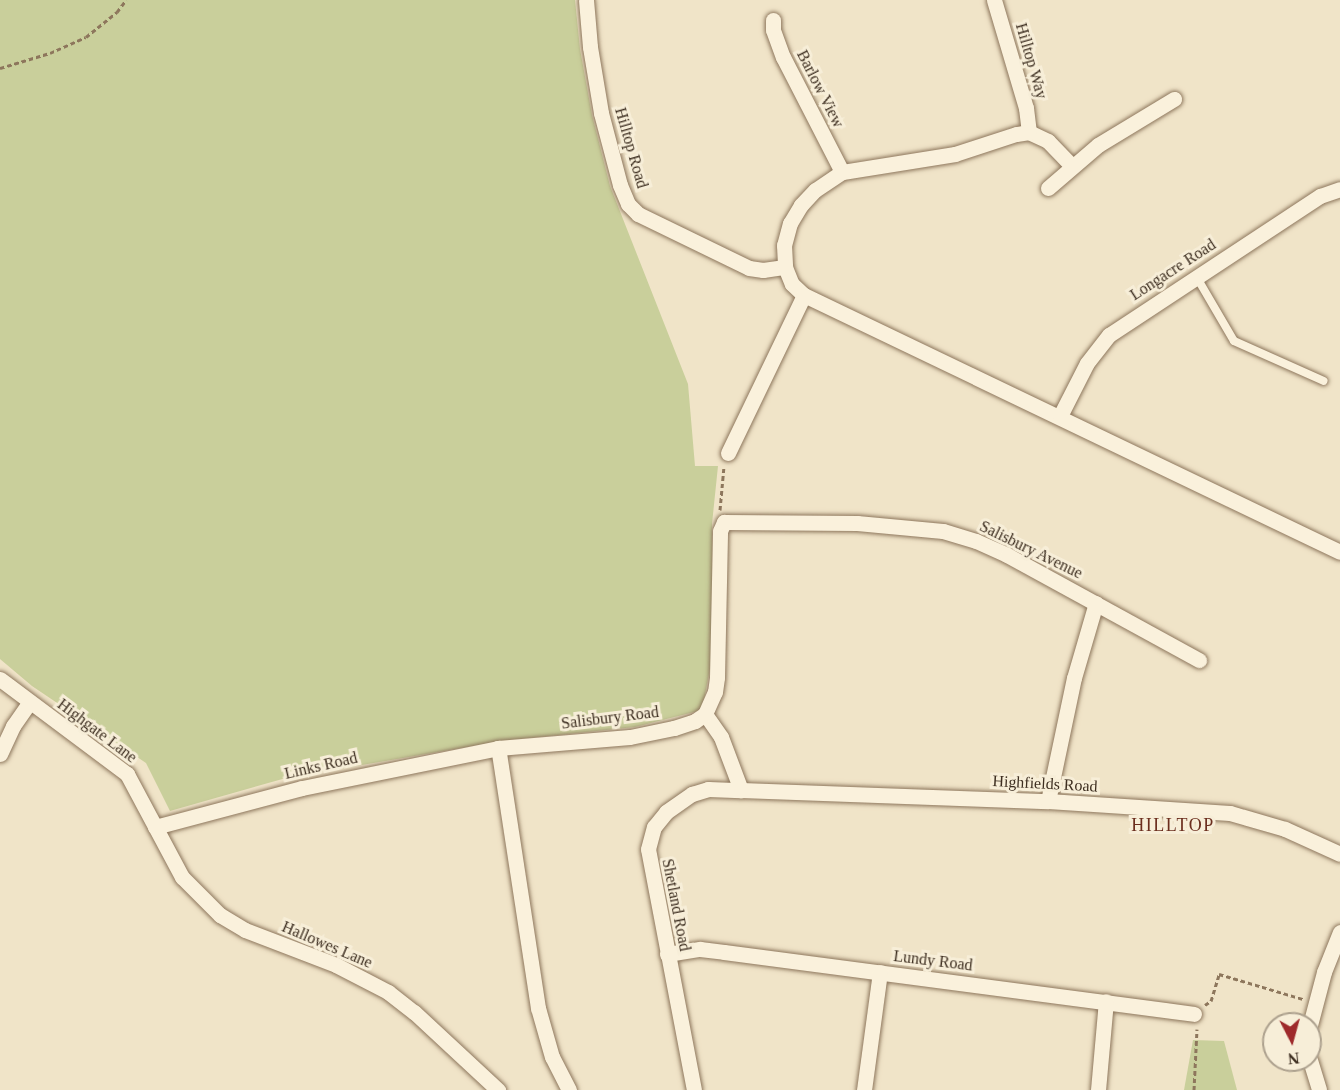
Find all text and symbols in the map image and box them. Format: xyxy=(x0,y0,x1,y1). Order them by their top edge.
street label: Hilltop Way xyxy=(1011,21,1051,101)
street label: Barlow View xyxy=(792,47,848,131)
street label: Hilltop Road xyxy=(610,105,652,191)
street label: Longacre Road xyxy=(1127,235,1219,305)
street label: Salisbury Avenue xyxy=(976,517,1086,583)
street label: Highgate Lane xyxy=(53,695,141,767)
street label: Salisbury Road xyxy=(560,702,660,734)
street label: Links Road xyxy=(283,748,359,784)
street label: Highfields Road xyxy=(992,772,1098,796)
district label: HILLTOP xyxy=(1131,814,1215,836)
street label: Shetland Road xyxy=(658,857,694,953)
street label: Hallowes Lane xyxy=(279,917,375,973)
street label: Lundy Road xyxy=(892,947,974,975)
north arrow xyxy=(1262,1012,1322,1072)
text: N xyxy=(1287,1049,1300,1067)

